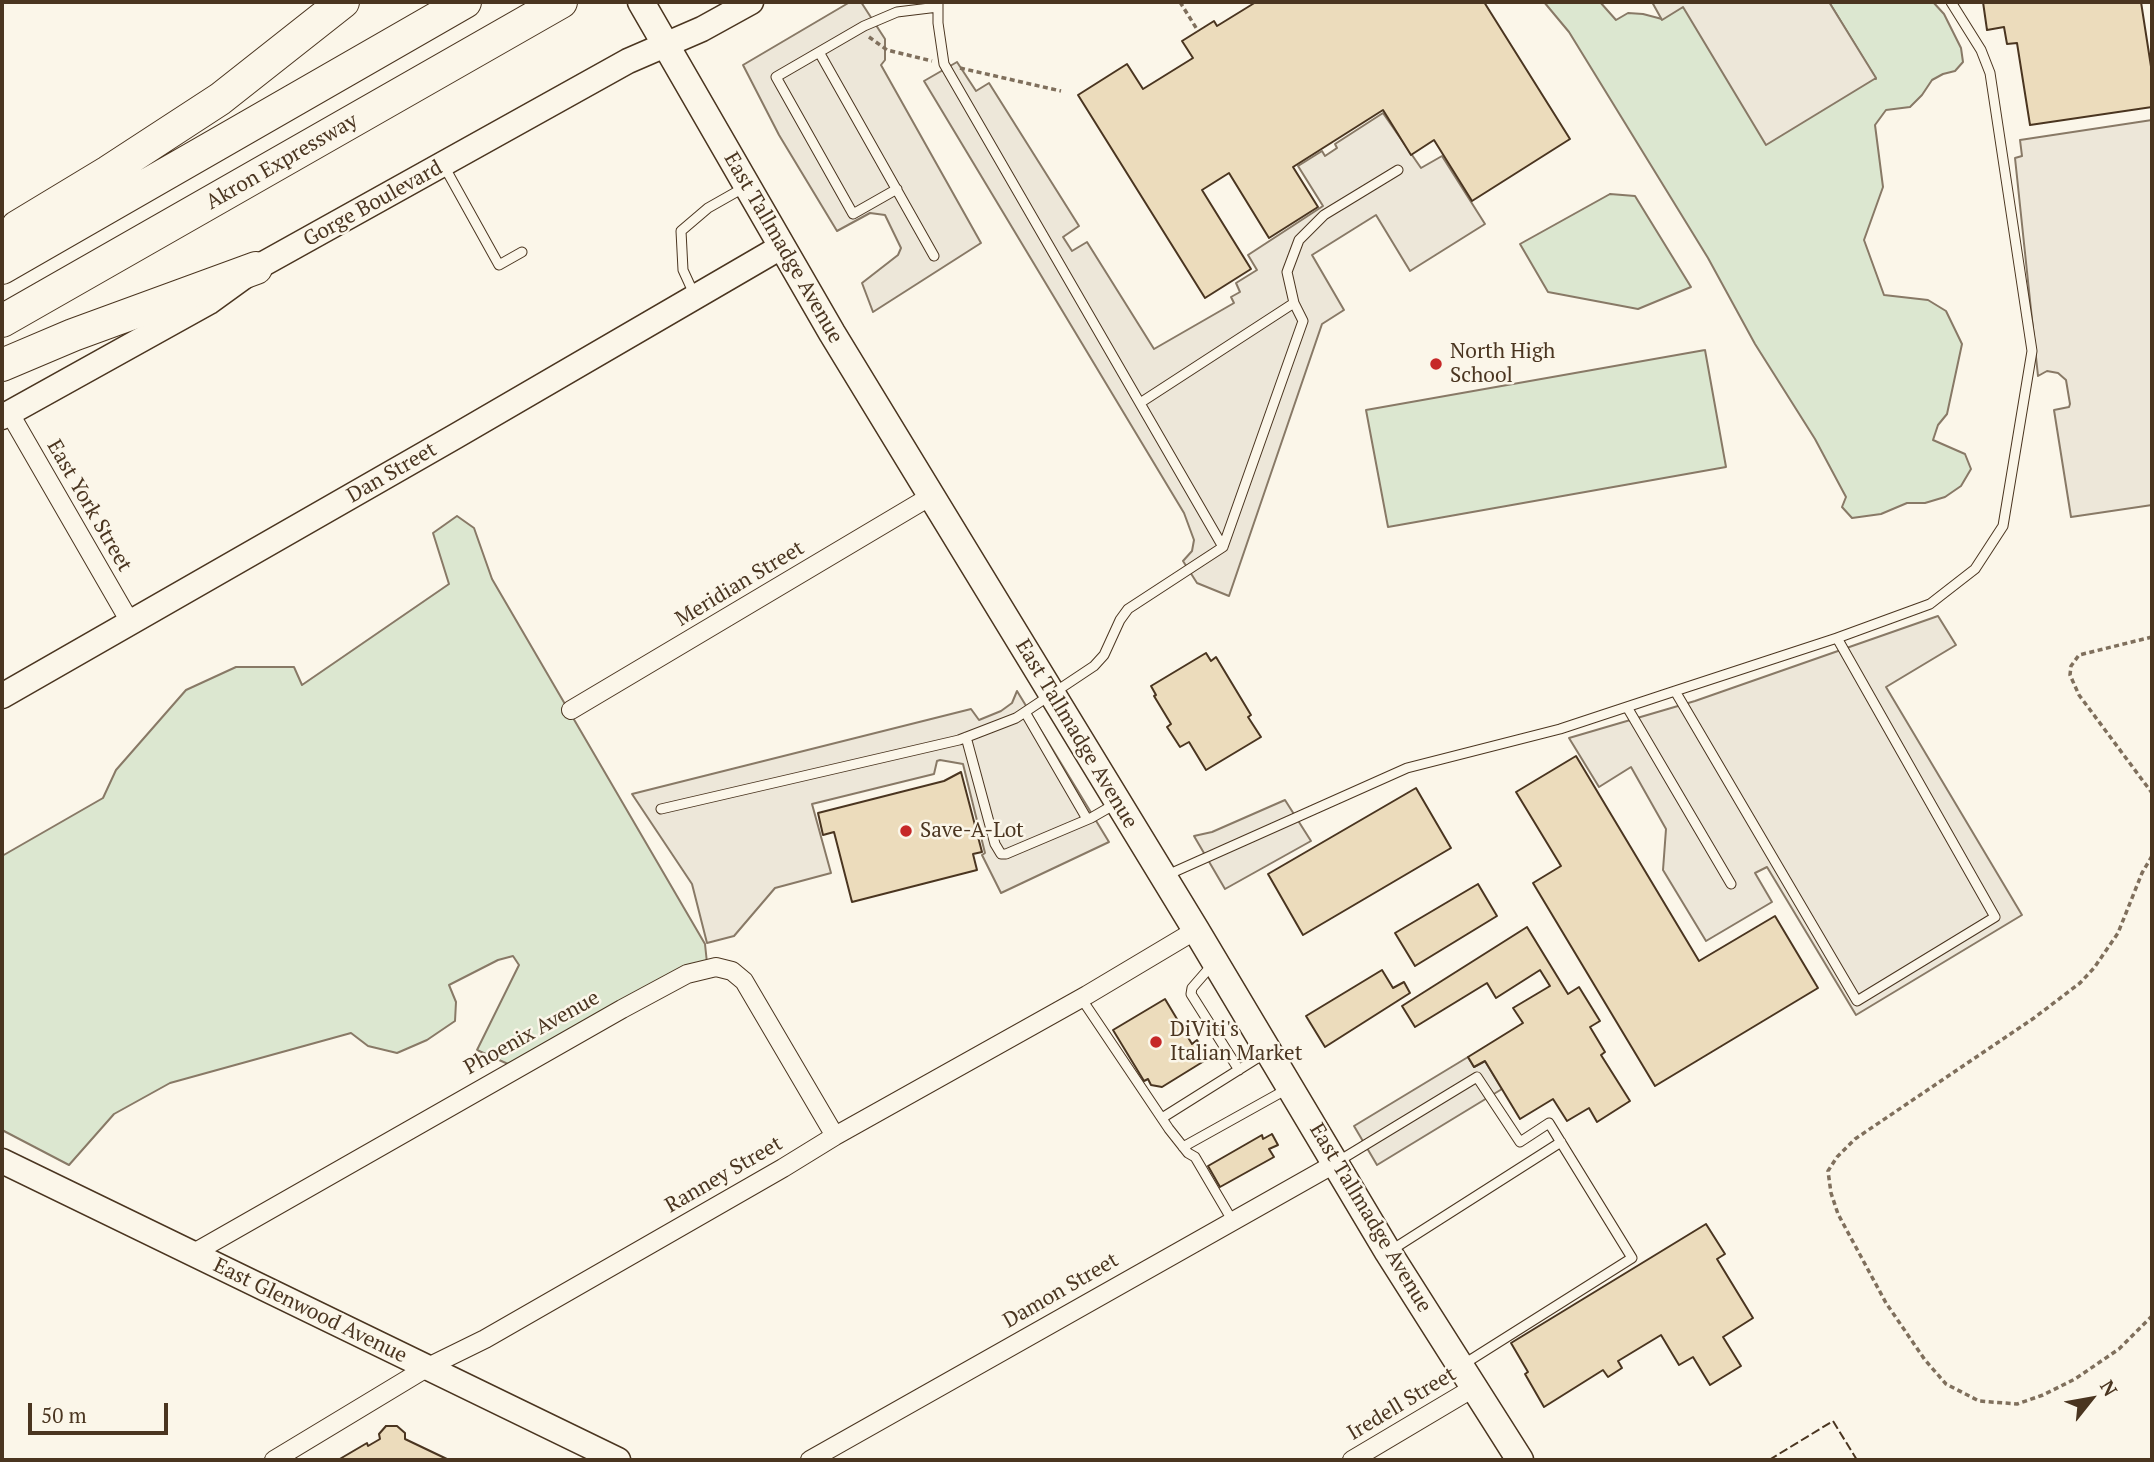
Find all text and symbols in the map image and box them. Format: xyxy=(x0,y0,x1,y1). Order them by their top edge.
street label: Akron Expressway xyxy=(202,108,362,216)
street label: East Tallmadge Avenue xyxy=(718,148,848,348)
street label: Gorge Boulevard xyxy=(299,155,447,253)
place label: North High School xyxy=(1450,339,1555,389)
marker: North High School xyxy=(1428,356,1444,372)
street label: East York Street xyxy=(41,436,137,576)
street label: Dan Street xyxy=(343,437,441,509)
street label: Meridian Street xyxy=(671,536,809,632)
street label: East Tallmadge Avenue xyxy=(1010,635,1142,833)
place label: Save-A-Lot xyxy=(920,818,1024,844)
marker: Save-A-Lot xyxy=(898,823,914,839)
street label: Phoenix Avenue xyxy=(460,985,604,1081)
place label: DiViti's Italian Market xyxy=(1170,1017,1302,1067)
marker: DiViti's Italian Market xyxy=(1148,1034,1164,1050)
street label: East Tallmadge Avenue xyxy=(1304,1119,1436,1317)
street label: Ranney Street xyxy=(661,1131,787,1219)
street label: Damon Street xyxy=(999,1248,1123,1334)
street label: East Glenwood Avenue xyxy=(209,1253,411,1369)
street label: Iredell Street xyxy=(1343,1362,1461,1446)
north arrow xyxy=(2056,1364,2126,1434)
text: N xyxy=(2095,1375,2124,1401)
scale bar xyxy=(32,1388,172,1432)
text: 50 m xyxy=(41,1401,87,1429)

